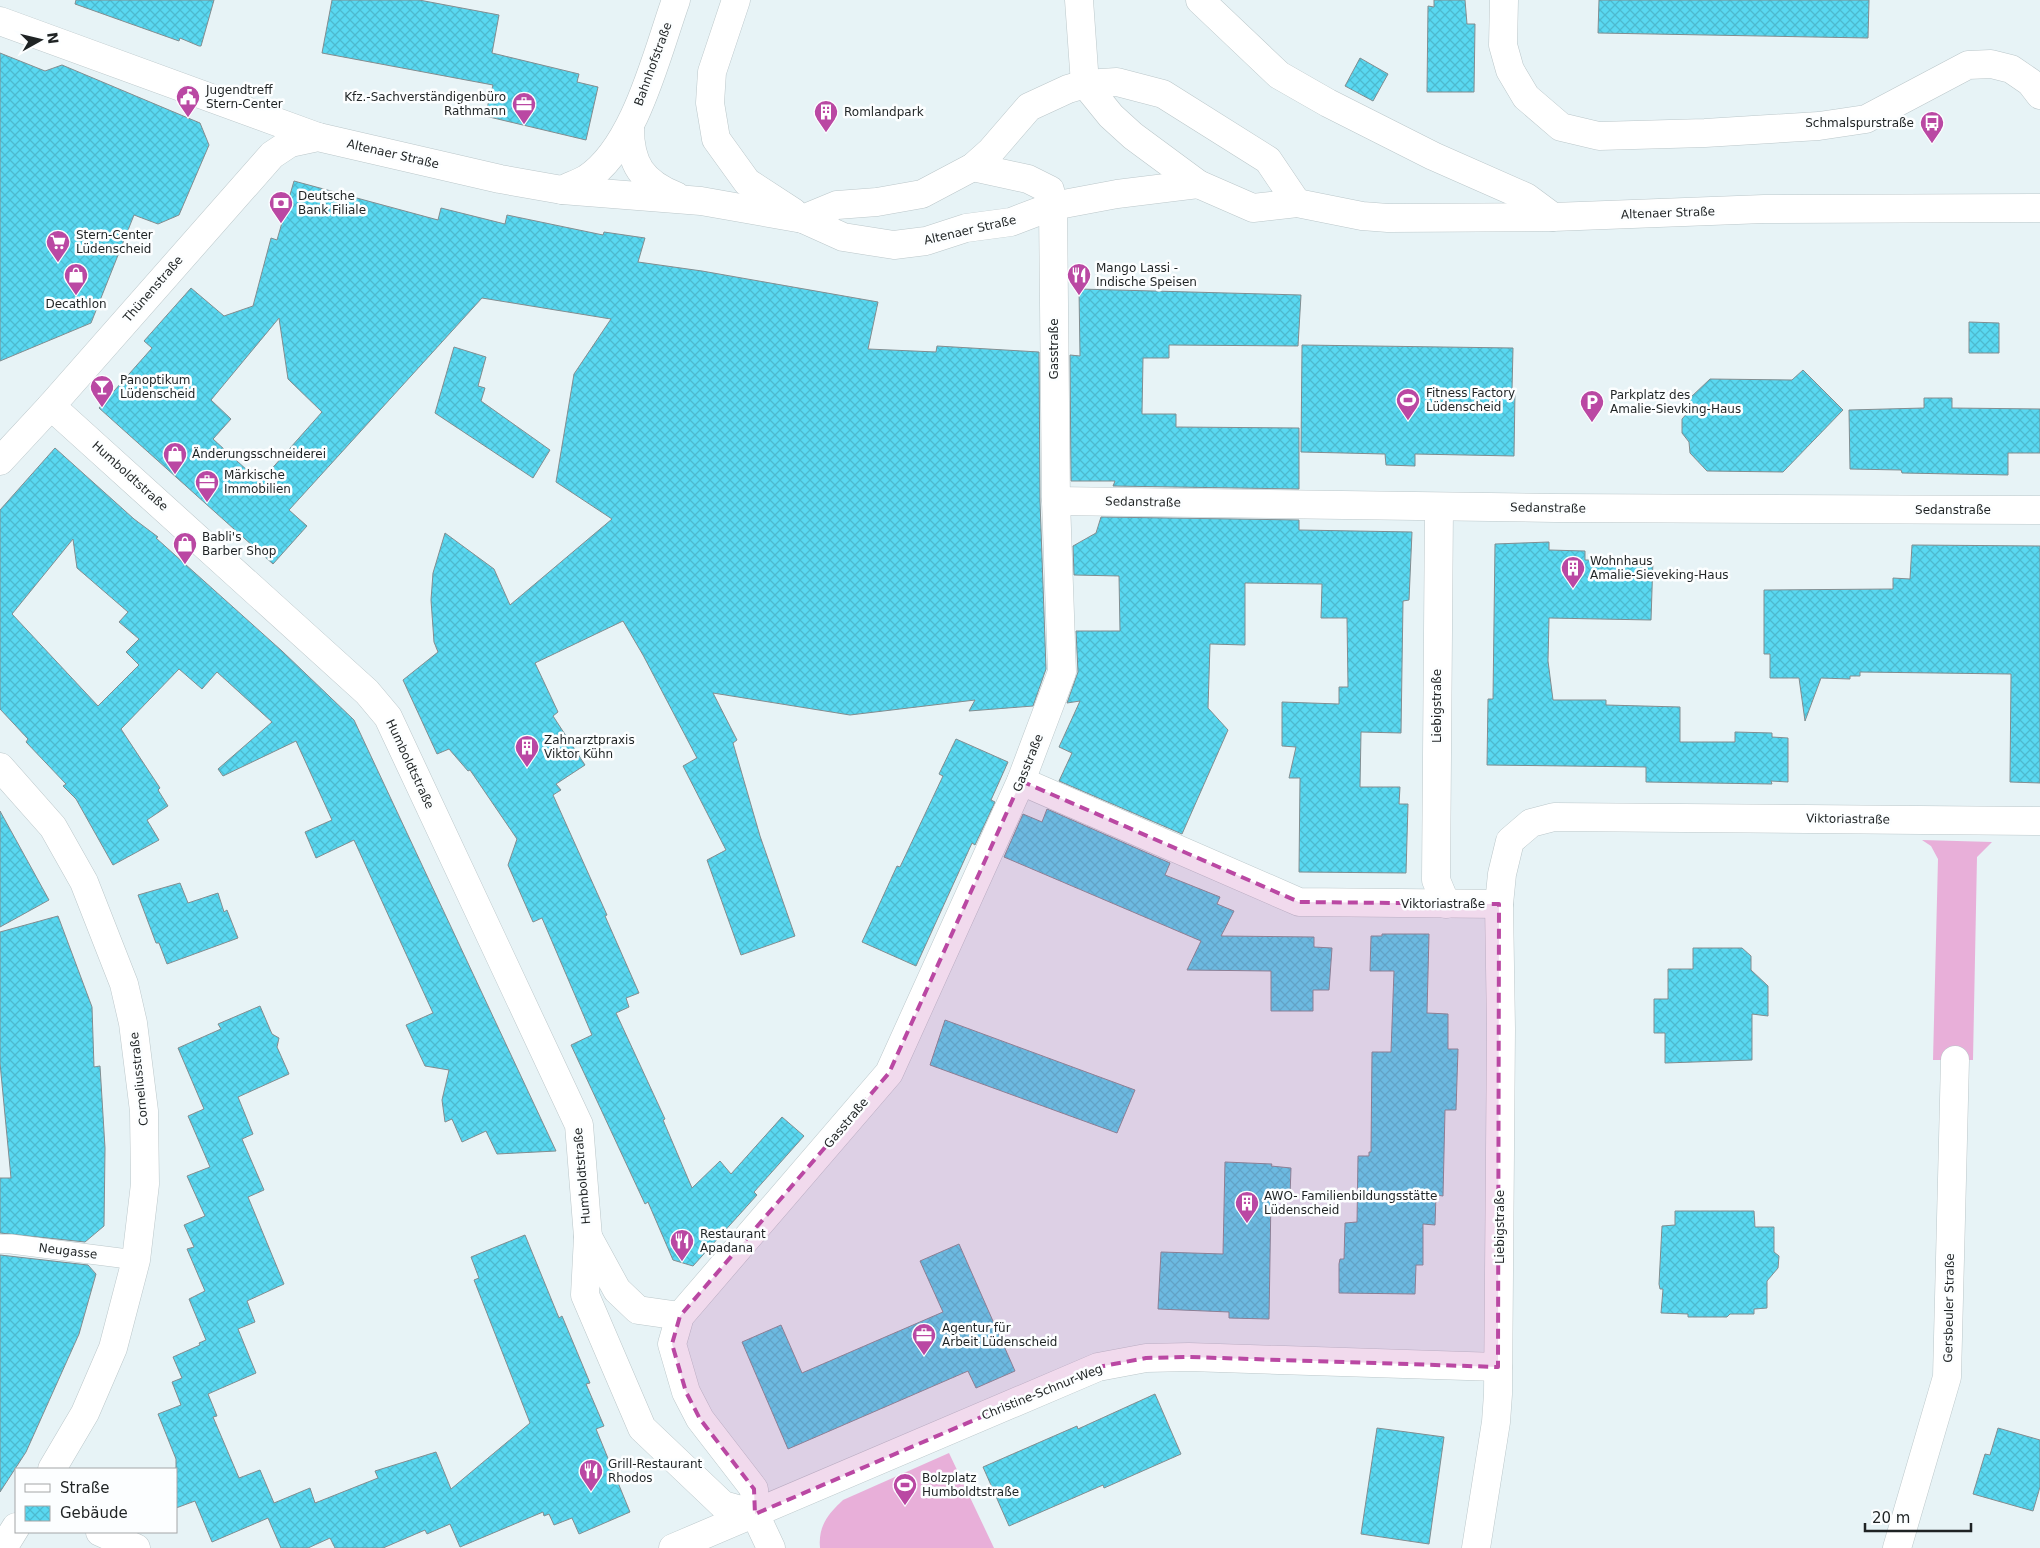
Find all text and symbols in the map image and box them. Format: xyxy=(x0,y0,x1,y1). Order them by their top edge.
north arrow xyxy=(15,15,65,65)
street label: Bahnhofstraße xyxy=(631,20,675,108)
text: N xyxy=(44,31,62,45)
place label: Jugendtreff Stern-Center xyxy=(205,83,283,111)
public building icon: Jugendtreff Stern-Center xyxy=(175,84,201,118)
place label: Kfz.-Sachverständigenbüro Rathmann xyxy=(344,90,506,118)
office icon: Kfz.-Sachverständigenbüro Rathmann xyxy=(511,91,537,125)
building icon: Romlandpark xyxy=(813,99,839,133)
place label: Romlandpark xyxy=(844,105,924,119)
bus stop icon: Schmalspurstraße xyxy=(1919,110,1945,144)
place label: Schmalspurstraße xyxy=(1805,116,1914,130)
street label: Altenaer Straße xyxy=(345,137,441,171)
place label: Deutsche Bank Filiale xyxy=(298,189,366,217)
bank icon: Deutsche Bank Filiale xyxy=(268,190,294,224)
street label: Altenaer Straße xyxy=(1621,204,1715,222)
street label: Altenaer Straße xyxy=(922,213,1018,247)
place label: Stern-Center Lüdenscheid xyxy=(76,228,153,256)
supermarket icon: Stern-Center Lüdenscheid xyxy=(45,229,71,263)
street label: Thünenstraße xyxy=(120,253,186,326)
place label: Mango Lassi - Indische Speisen xyxy=(1096,261,1197,289)
shop icon: Decathlon xyxy=(63,262,89,296)
restaurant icon: Mango Lassi - Indische Speisen xyxy=(1066,262,1092,296)
place label: Decathlon xyxy=(45,297,107,311)
street label: Gasstraße xyxy=(1047,318,1061,380)
place label: Panoptikum Lüdenscheid xyxy=(120,373,195,401)
bar icon: Panoptikum Lüdenscheid xyxy=(89,374,115,408)
place label: Fitness Factory Lüdenscheid xyxy=(1426,386,1515,414)
sports icon: Fitness Factory Lüdenscheid xyxy=(1395,387,1421,421)
place label: Parkplatz des Amalie-Sievking-Haus xyxy=(1610,388,1741,416)
parking icon: Parkplatz des Amalie-Sievking-Haus xyxy=(1579,389,1605,423)
street label: Humboldtstraße xyxy=(89,438,171,514)
shop icon: Änderungsschneiderei xyxy=(162,441,188,475)
place label: Änderungsschneiderei xyxy=(192,446,326,461)
place label: Märkische Immobilien xyxy=(224,468,291,496)
office icon: Märkische Immobilien xyxy=(194,469,220,503)
street label: Sedanstraße xyxy=(1105,494,1181,510)
street label: Sedanstraße xyxy=(1510,500,1586,516)
street label: Sedanstraße xyxy=(1915,503,1991,517)
place label: Babli's Barber Shop xyxy=(202,530,276,558)
shop icon: Babli's Barber Shop xyxy=(172,531,198,565)
place label: Wohnhaus Amalie-Sieveking-Haus xyxy=(1590,554,1729,582)
building icon: Wohnhaus Amalie-Sieveking-Haus xyxy=(1560,555,1586,589)
street label: Liebigstraße xyxy=(1430,669,1444,743)
street label: Humboldtstraße xyxy=(383,717,437,811)
street label: Gasstraße xyxy=(1010,732,1046,794)
place label: Zahnarztpraxis Viktor Kühn xyxy=(544,733,635,761)
building icon: Zahnarztpraxis Viktor Kühn xyxy=(514,734,540,768)
street label: Viktoriastraße xyxy=(1806,811,1890,827)
street label: Viktoriastraße xyxy=(1401,897,1485,911)
street label: Corneliusstraße xyxy=(127,1031,151,1127)
street label: Gasstraße xyxy=(821,1095,871,1151)
street label: Humboldtstraße xyxy=(571,1127,593,1225)
place label: AWO- Familienbildungsstätte Lüdenscheid xyxy=(1264,1189,1437,1217)
building icon: AWO- Familienbildungsstätte Lüdenscheid xyxy=(1234,1190,1260,1224)
street label: Liebigstraße xyxy=(1493,1190,1507,1264)
place label: Restaurant Apadana xyxy=(700,1227,766,1255)
restaurant icon: Restaurant Apadana xyxy=(669,1228,695,1262)
street label: Neugasse xyxy=(38,1240,98,1262)
street label: Gersbeuler Straße xyxy=(1941,1253,1957,1363)
place label: Agentur für Arbeit Lüdenscheid xyxy=(942,1321,1057,1349)
office icon: Agentur für Arbeit Lüdenscheid xyxy=(911,1322,937,1356)
street label: Christine-Schnur-Weg xyxy=(980,1361,1104,1423)
place label: Grill-Restaurant Rhodos xyxy=(608,1457,703,1485)
restaurant icon: Grill-Restaurant Rhodos xyxy=(578,1458,604,1492)
legend xyxy=(15,1468,178,1533)
place label: Bolzplatz Humboldtstraße xyxy=(922,1471,1019,1499)
sports icon: Bolzplatz Humboldtstraße xyxy=(892,1472,918,1506)
text: Straße xyxy=(60,1479,109,1497)
scale bar xyxy=(1865,1500,1971,1532)
text: Gebäude xyxy=(60,1504,128,1522)
text: 20 m xyxy=(1872,1509,1910,1527)

